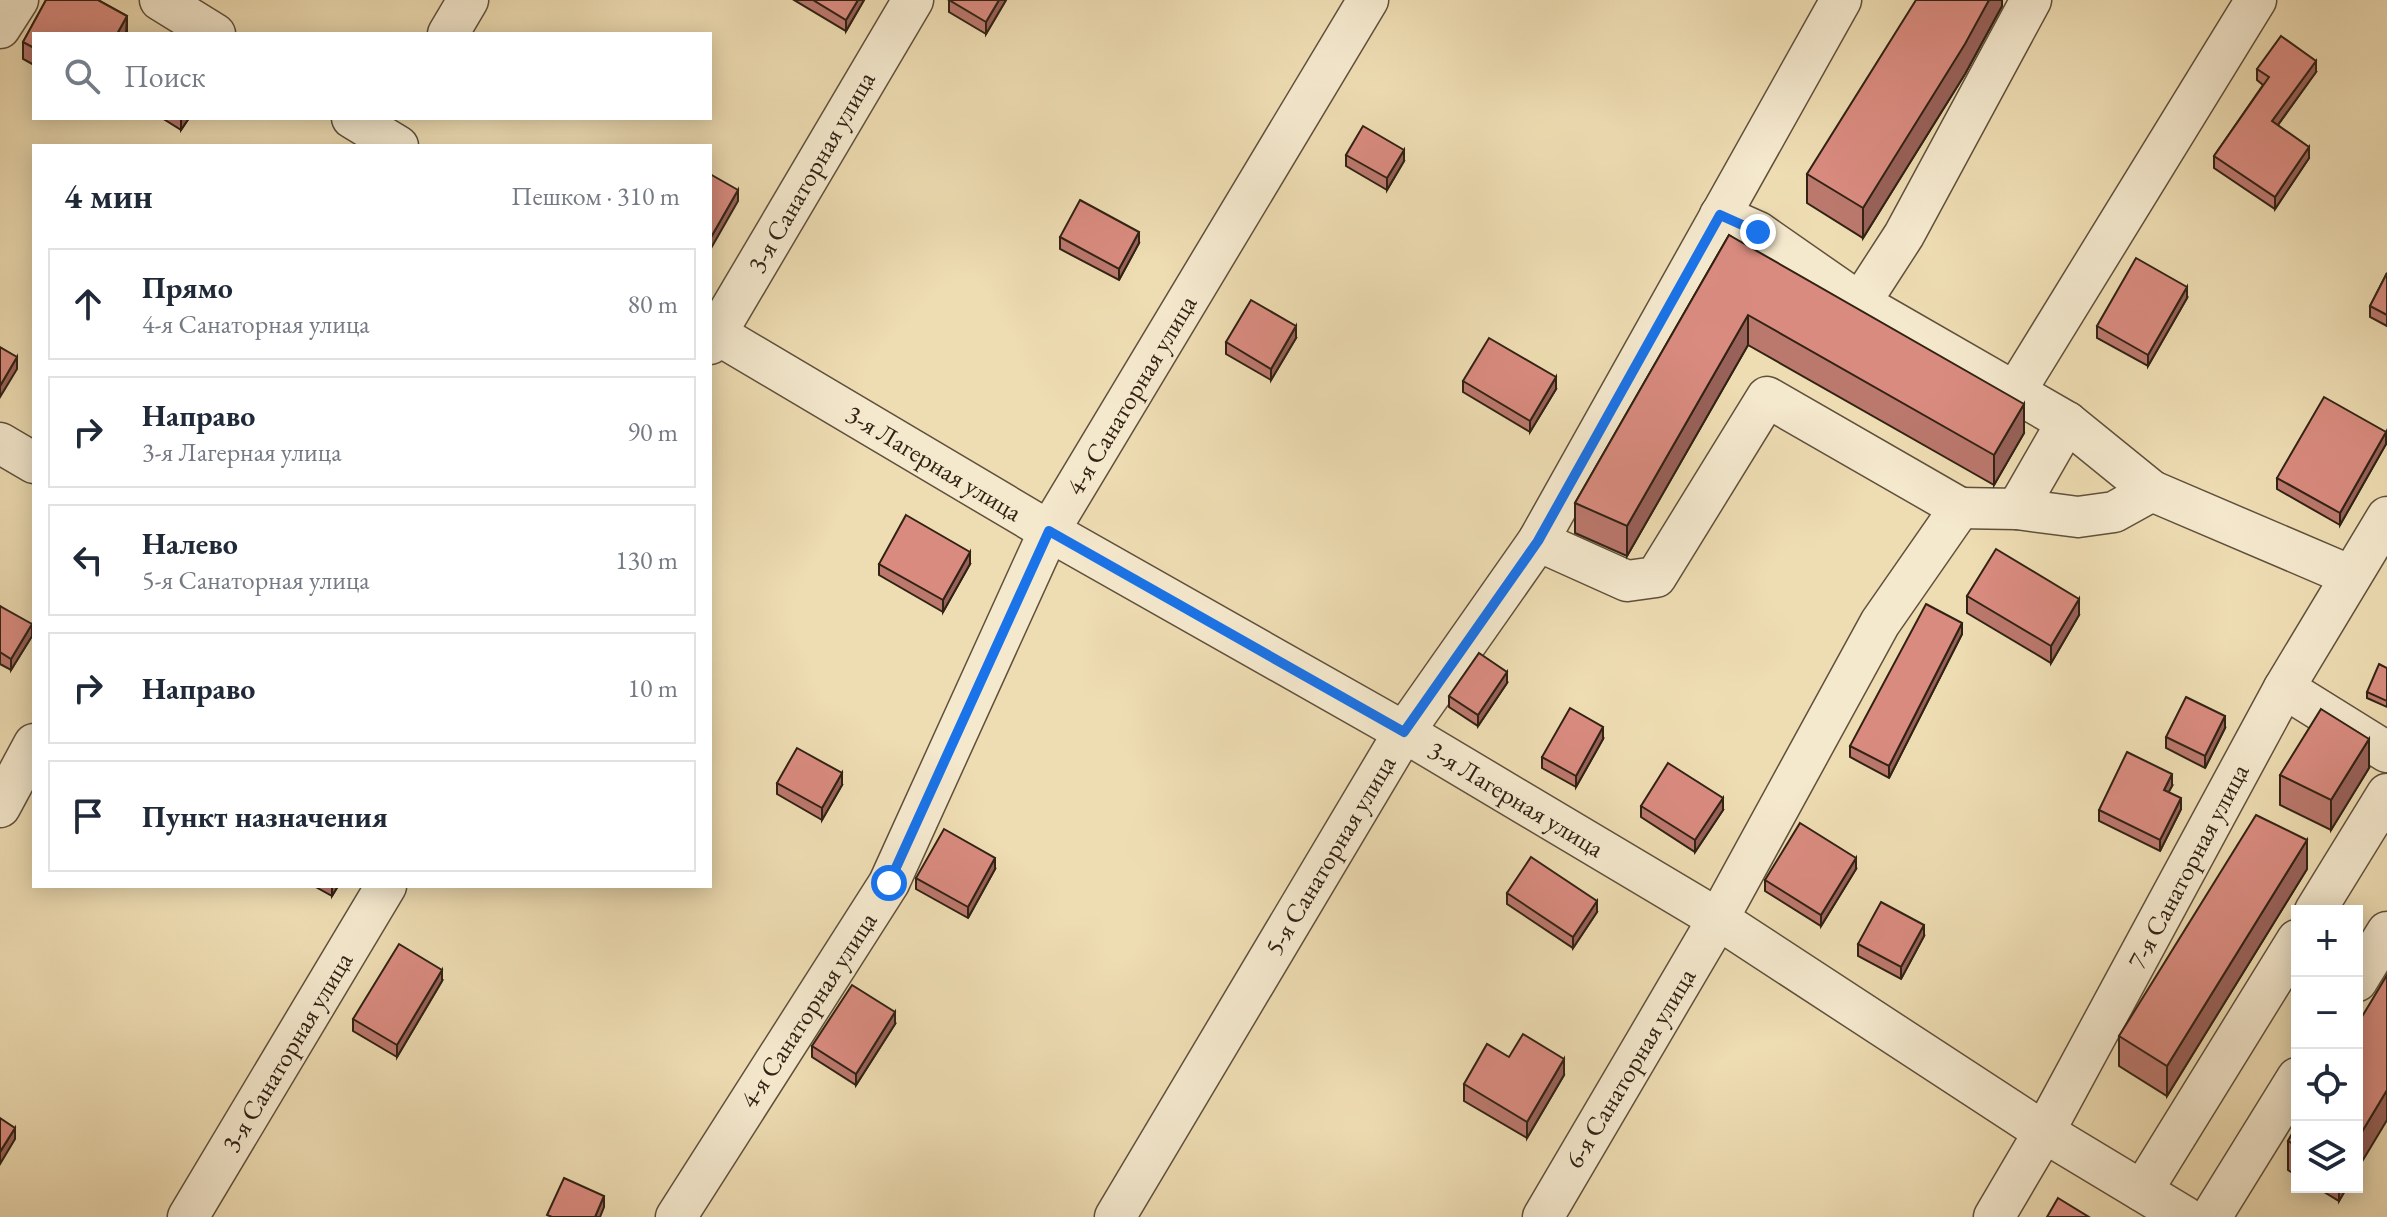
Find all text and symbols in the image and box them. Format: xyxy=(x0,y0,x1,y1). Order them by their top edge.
search box xyxy=(32,32,712,120)
icon: search xyxy=(60,54,104,98)
text: Поиск xyxy=(124,57,206,96)
street label: 3-я Санаторная улица xyxy=(739,64,883,279)
text: 4 мин xyxy=(64,174,153,218)
text: Пешком · 310 m xyxy=(511,179,680,213)
route end xyxy=(1740,214,1776,250)
text: Прямо xyxy=(142,268,233,307)
icon: ahead xyxy=(66,282,110,326)
text: 80 m xyxy=(628,287,678,321)
street label: 4-я Санаторная улица xyxy=(1058,288,1205,501)
text: 4-я Санаторная улица xyxy=(142,307,370,341)
text: Направо xyxy=(142,396,255,435)
street label: 3-я Лагерная улица xyxy=(840,397,1029,529)
icon: right xyxy=(66,410,110,454)
text: 90 m xyxy=(628,415,678,449)
text: 3-я Лагерная улица xyxy=(142,435,342,469)
text: Налево xyxy=(142,524,238,563)
icon: left xyxy=(66,538,110,582)
text: 130 m xyxy=(615,543,678,577)
text: 5-я Санаторная улица xyxy=(142,563,370,597)
icon: right xyxy=(66,666,110,710)
text: Направо xyxy=(142,669,255,708)
text: 10 m xyxy=(628,671,678,705)
street label: 3-я Лагерная улица xyxy=(1422,733,1611,865)
street label: 5-я Санаторная улица xyxy=(1257,748,1404,961)
street label: 7-я Санаторная улица xyxy=(2120,757,2257,974)
icon: arrive xyxy=(66,794,110,838)
text: Пункт назначения xyxy=(142,797,388,836)
route start xyxy=(871,865,907,901)
street label: 4-я Санаторная улица xyxy=(732,905,885,1115)
map controls xyxy=(2291,905,2363,1193)
button: + xyxy=(2291,905,2363,977)
street label: 3-я Санаторная улица xyxy=(214,945,361,1158)
street label: 6-я Санаторная улица xyxy=(1557,961,1704,1174)
button: − xyxy=(2291,977,2363,1049)
button: locate xyxy=(2291,1049,2363,1121)
button: layers xyxy=(2291,1121,2363,1193)

